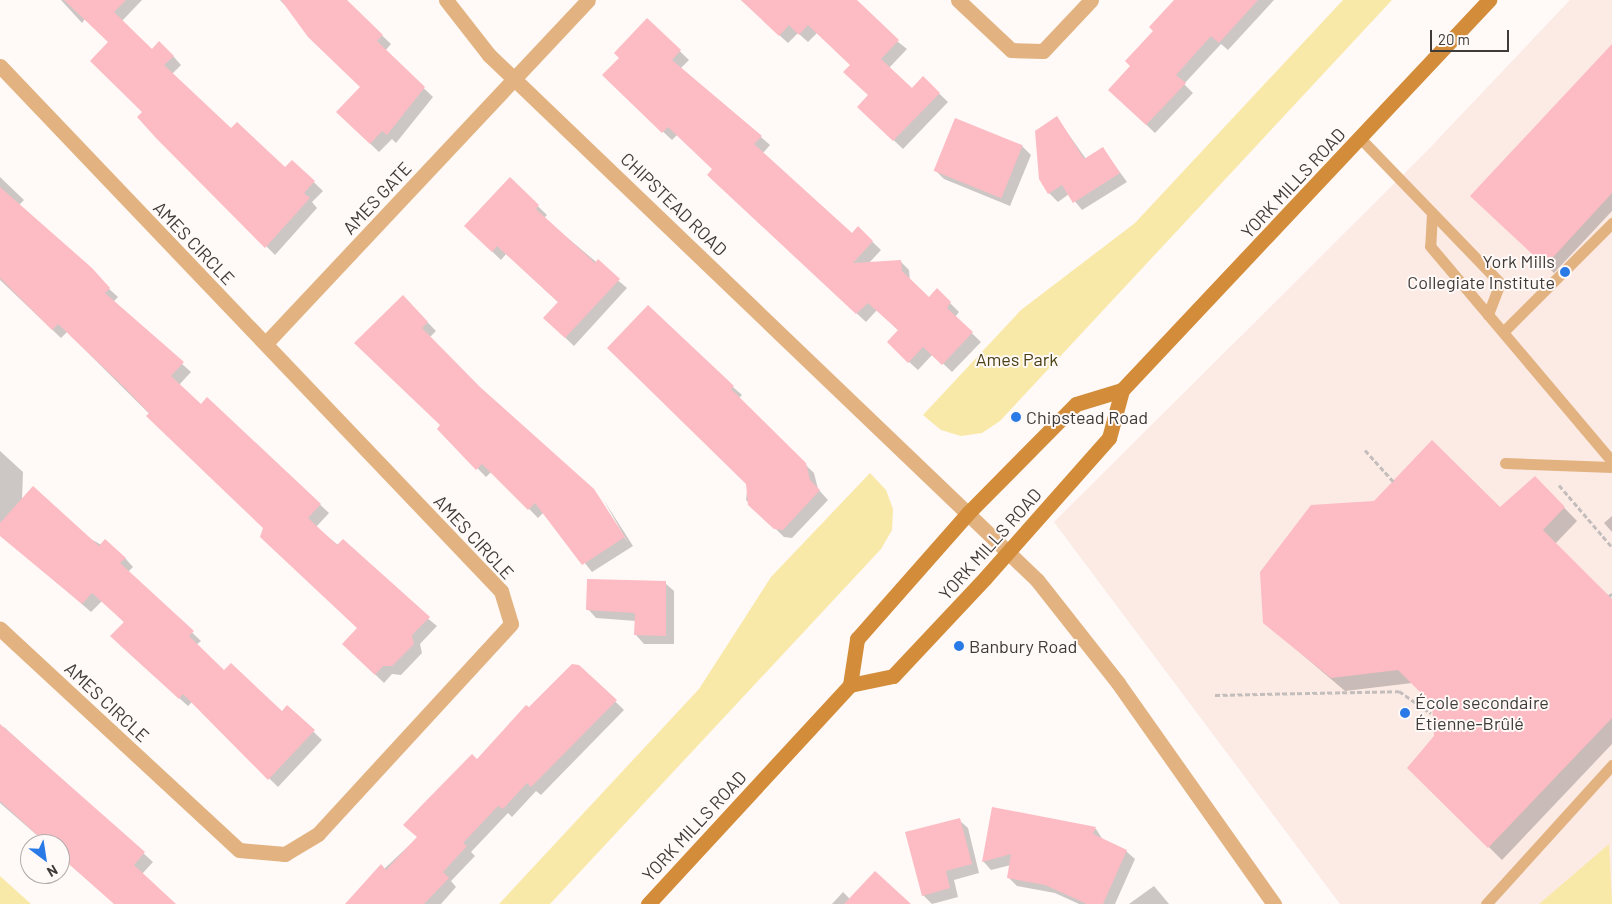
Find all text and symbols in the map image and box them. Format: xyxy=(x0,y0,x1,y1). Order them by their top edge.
scale bar xyxy=(1432,20,1511,52)
text: 20 m xyxy=(1438,30,1470,48)
street label: YORK MILLS ROAD xyxy=(1236,123,1350,243)
street label: CHIPSTEAD ROAD xyxy=(616,148,732,260)
street label: AMES GATE xyxy=(338,157,416,239)
street label: AMES CIRCLE xyxy=(149,197,239,289)
place label: York Mills Collegiate Institute xyxy=(1407,251,1555,294)
marker: York Mills Collegiate Institute xyxy=(1559,266,1571,278)
park label: Ames Park xyxy=(976,348,1058,370)
place label: Chipstead Road xyxy=(1026,406,1148,428)
marker: Chipstead Road xyxy=(1010,411,1022,423)
street label: YORK MILLS ROAD xyxy=(934,484,1046,604)
street label: AMES CIRCLE xyxy=(429,490,519,584)
place label: Banbury Road xyxy=(969,635,1077,657)
marker: Banbury Road xyxy=(953,640,965,652)
street label: AMES CIRCLE xyxy=(60,657,154,747)
place label: École secondaire Étienne-Brûlé xyxy=(1415,692,1549,734)
marker: École secondaire Étienne-Brûlé xyxy=(1399,707,1411,719)
street label: YORK MILLS ROAD xyxy=(637,766,751,886)
north arrow xyxy=(20,834,70,884)
text: N xyxy=(44,862,61,881)

